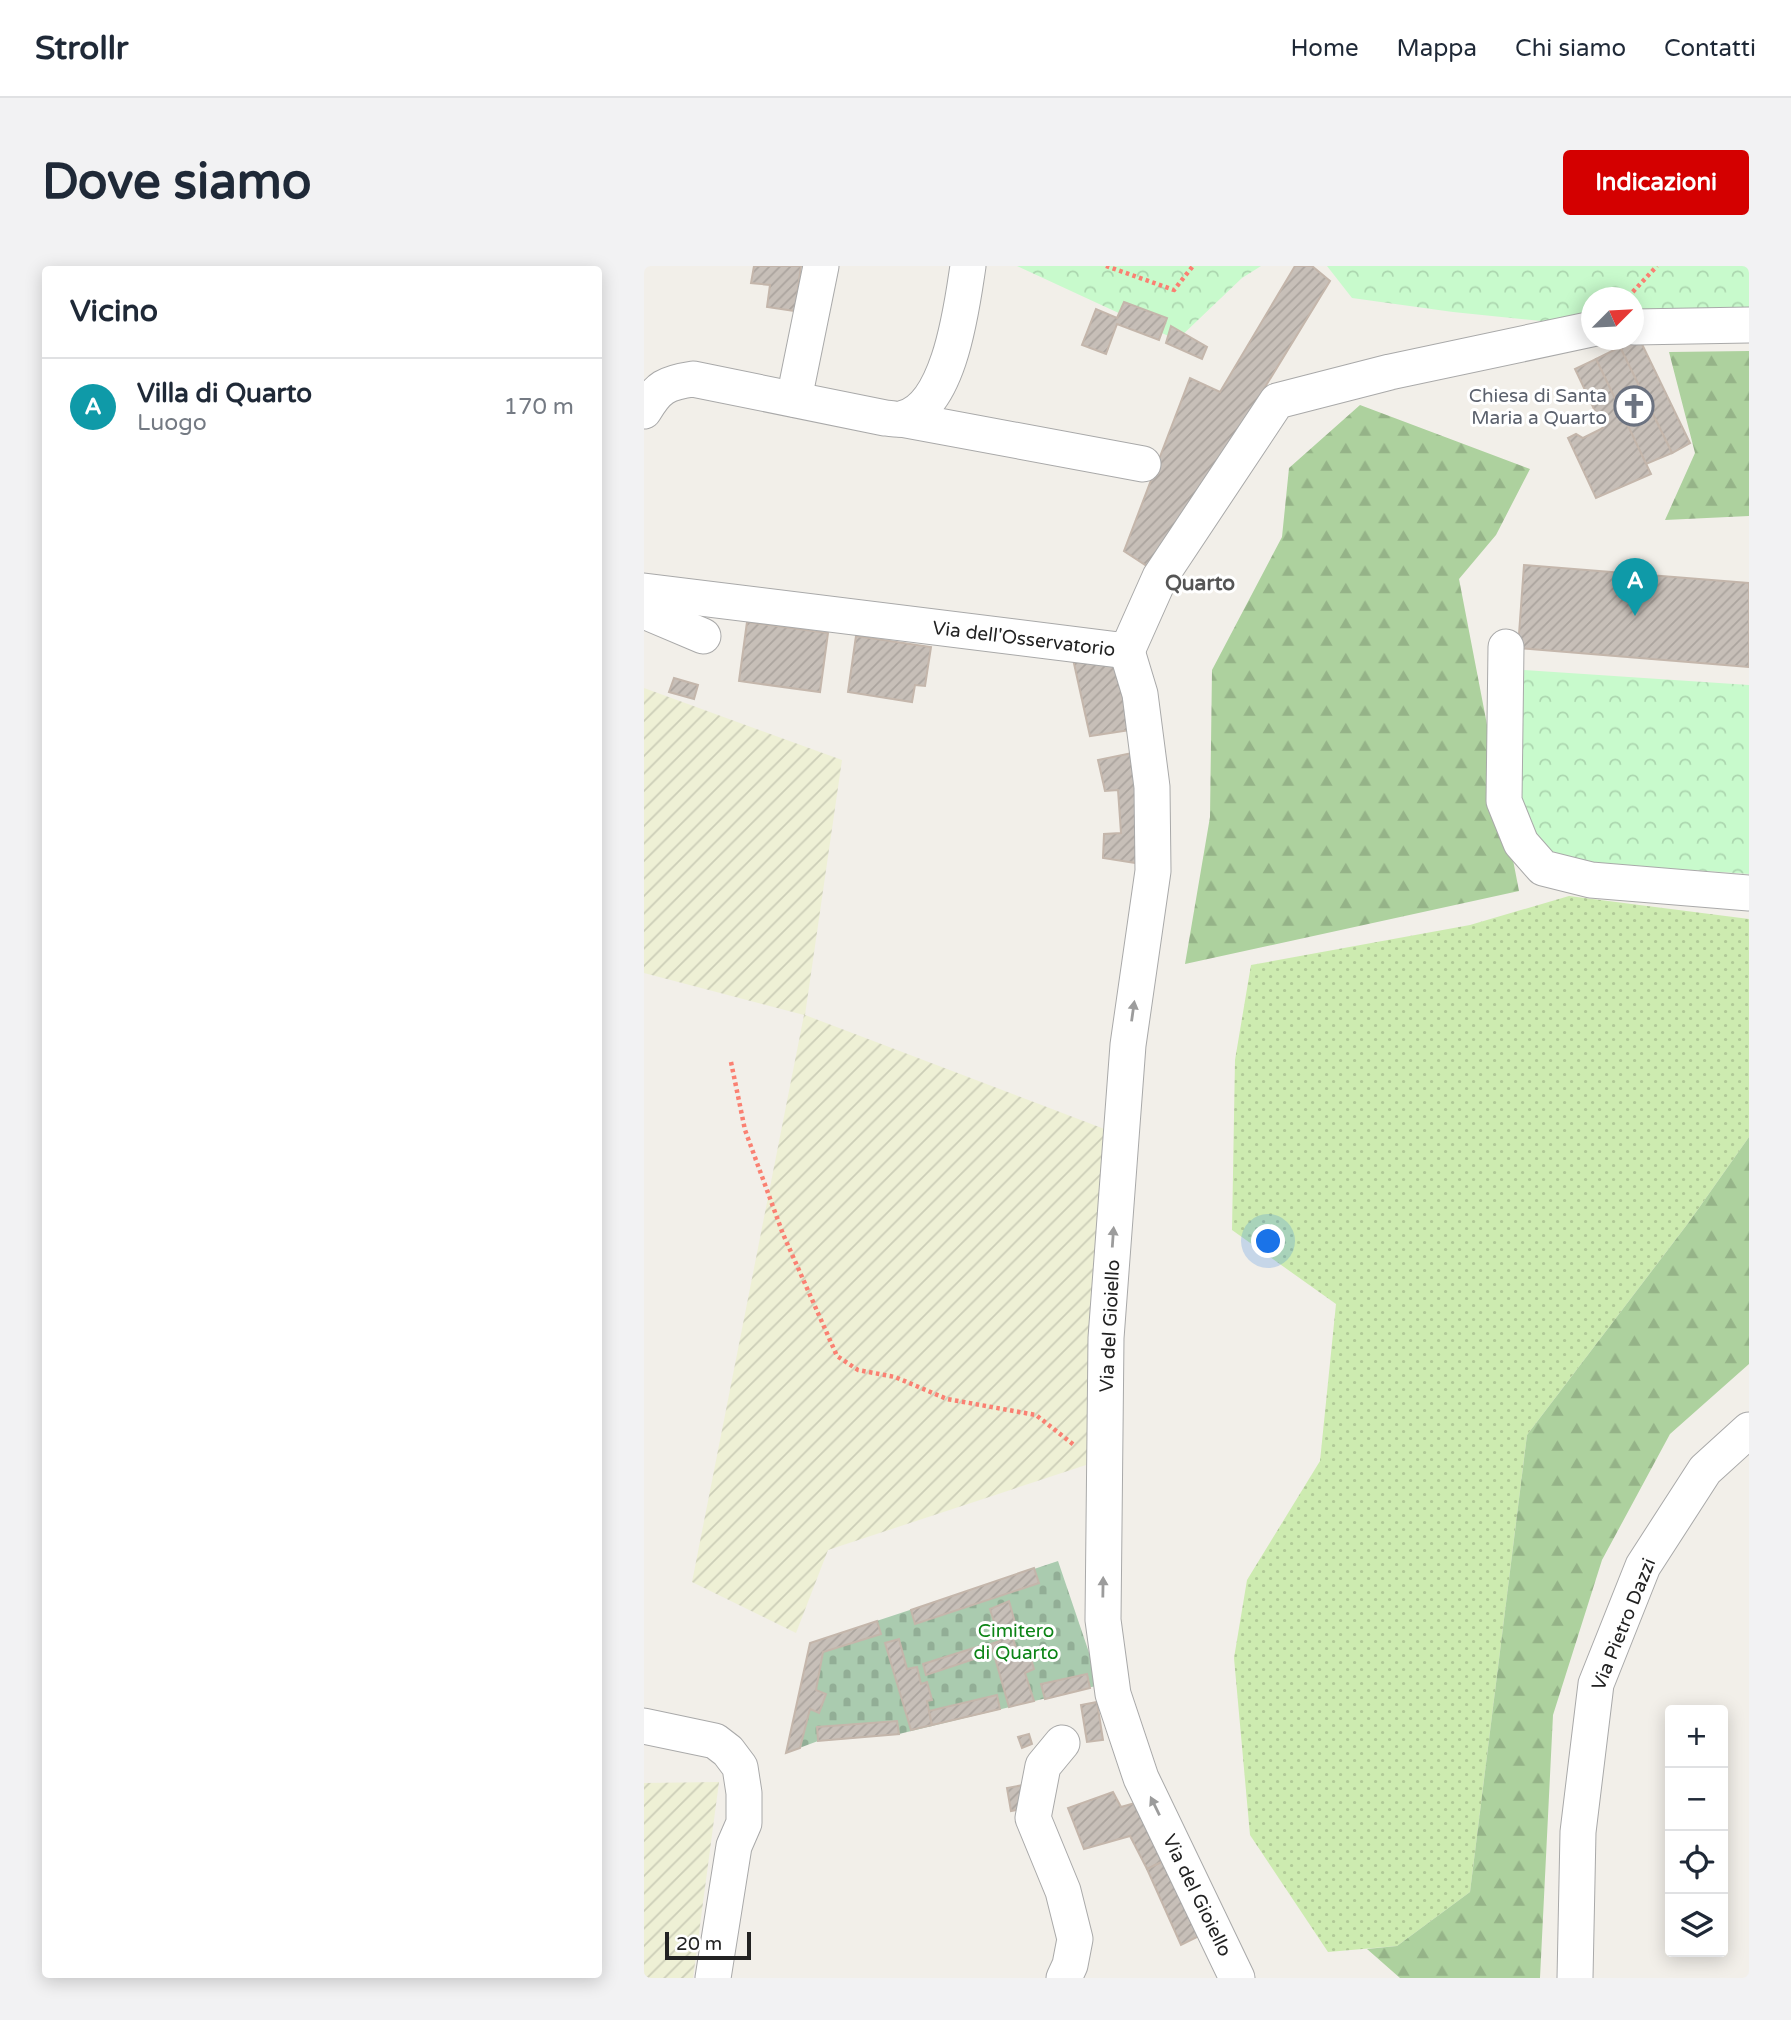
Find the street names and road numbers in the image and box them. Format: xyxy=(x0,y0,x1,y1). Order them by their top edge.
street label: Via dell'Osservatorio xyxy=(931,617,1117,661)
street label: Via del Gioiello xyxy=(1096,1259,1124,1393)
street label: Via Pietro Dazzi xyxy=(1587,1555,1660,1694)
street label: Via del Gioiello xyxy=(1158,1831,1236,1960)

